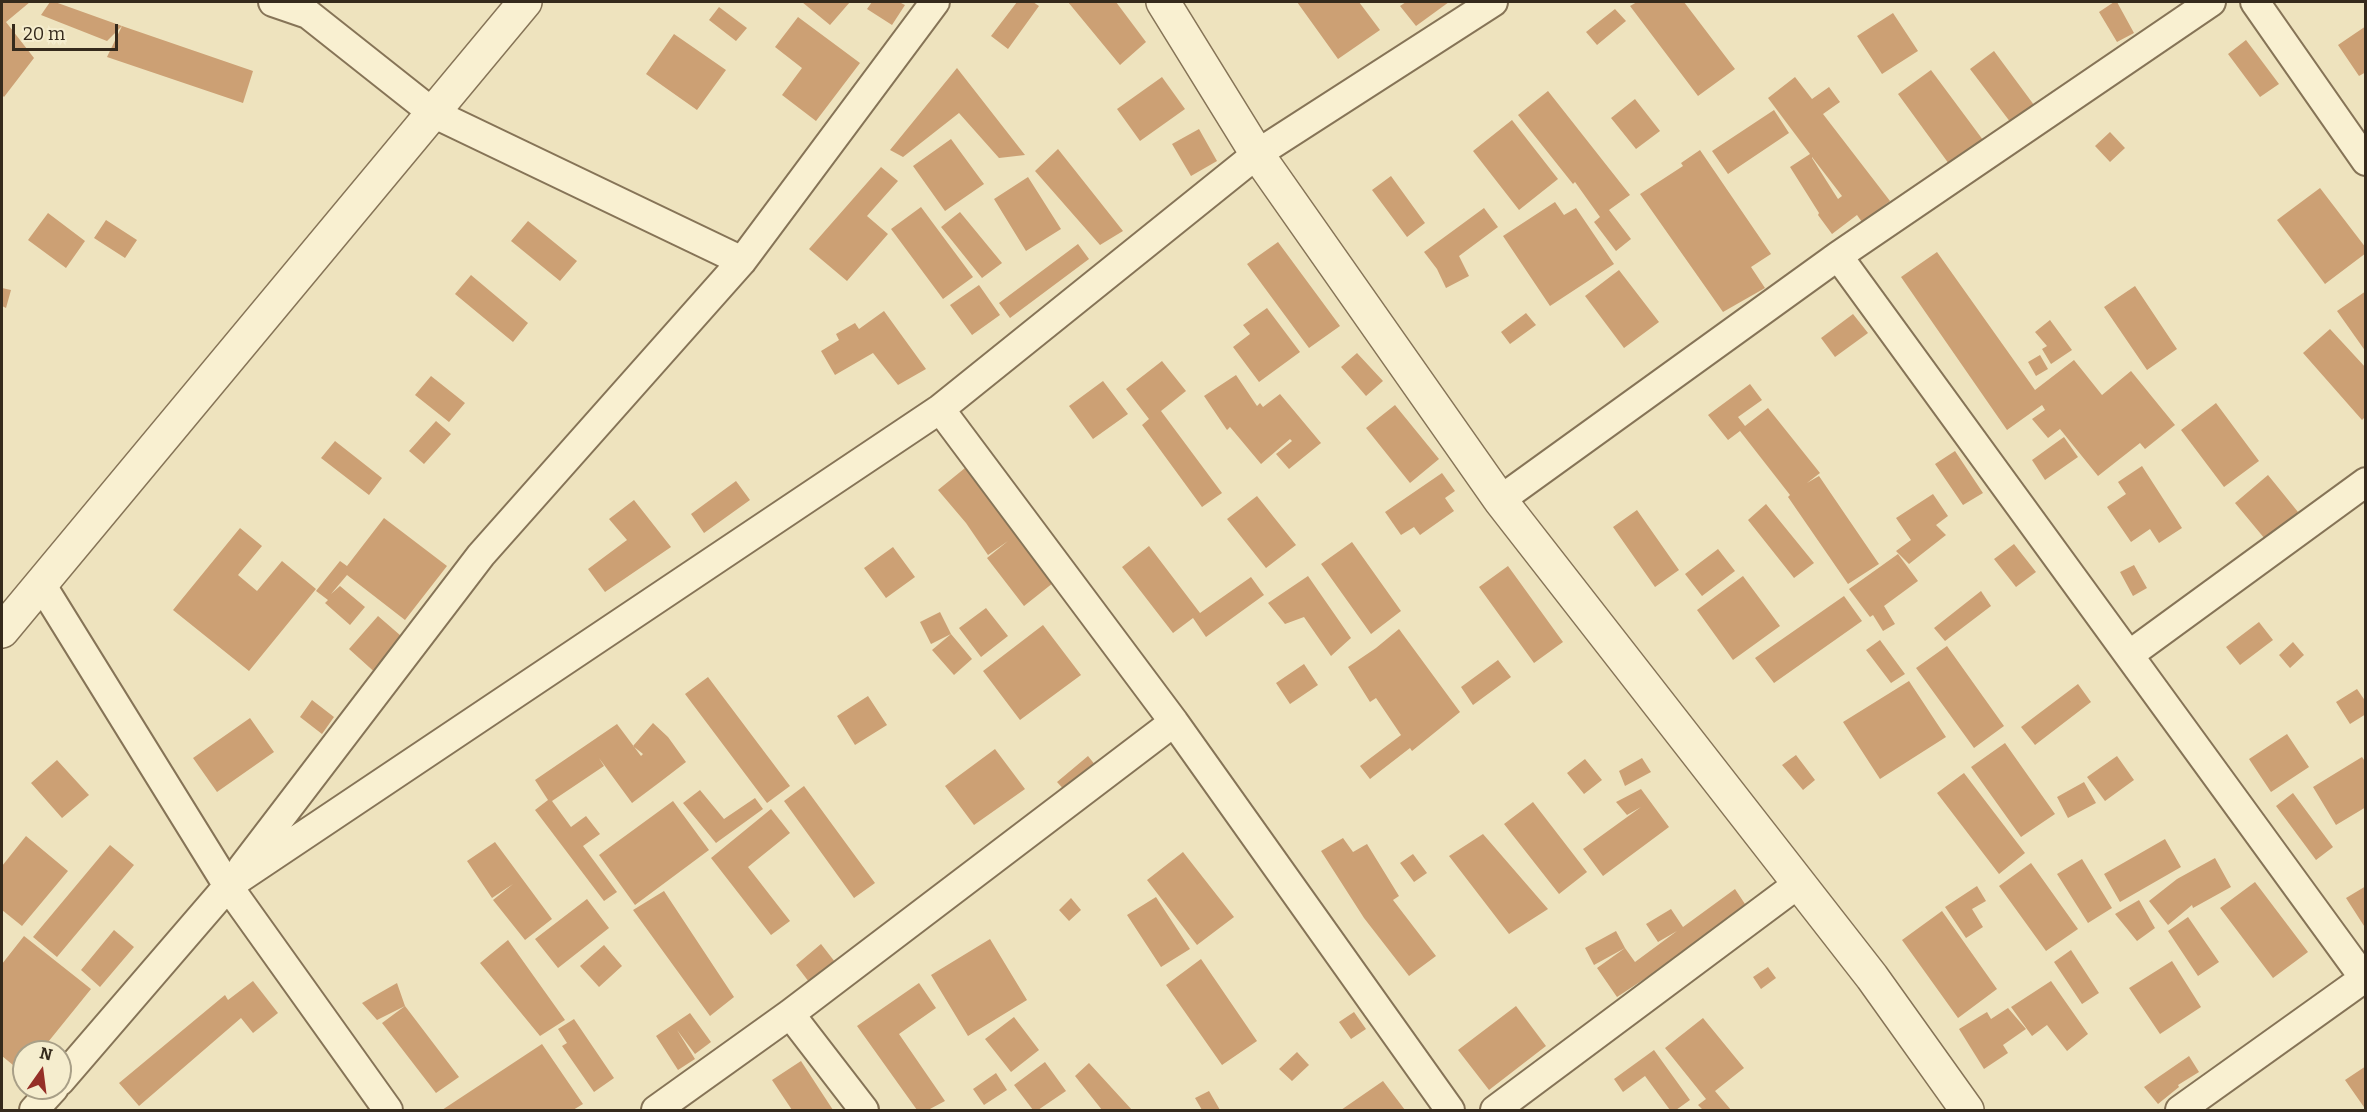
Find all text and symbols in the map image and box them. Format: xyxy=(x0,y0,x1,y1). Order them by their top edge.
scale bar xyxy=(15,12,122,50)
text: 20 m xyxy=(23,23,65,45)
north arrow xyxy=(12,1040,72,1100)
text: N xyxy=(38,1043,54,1065)

